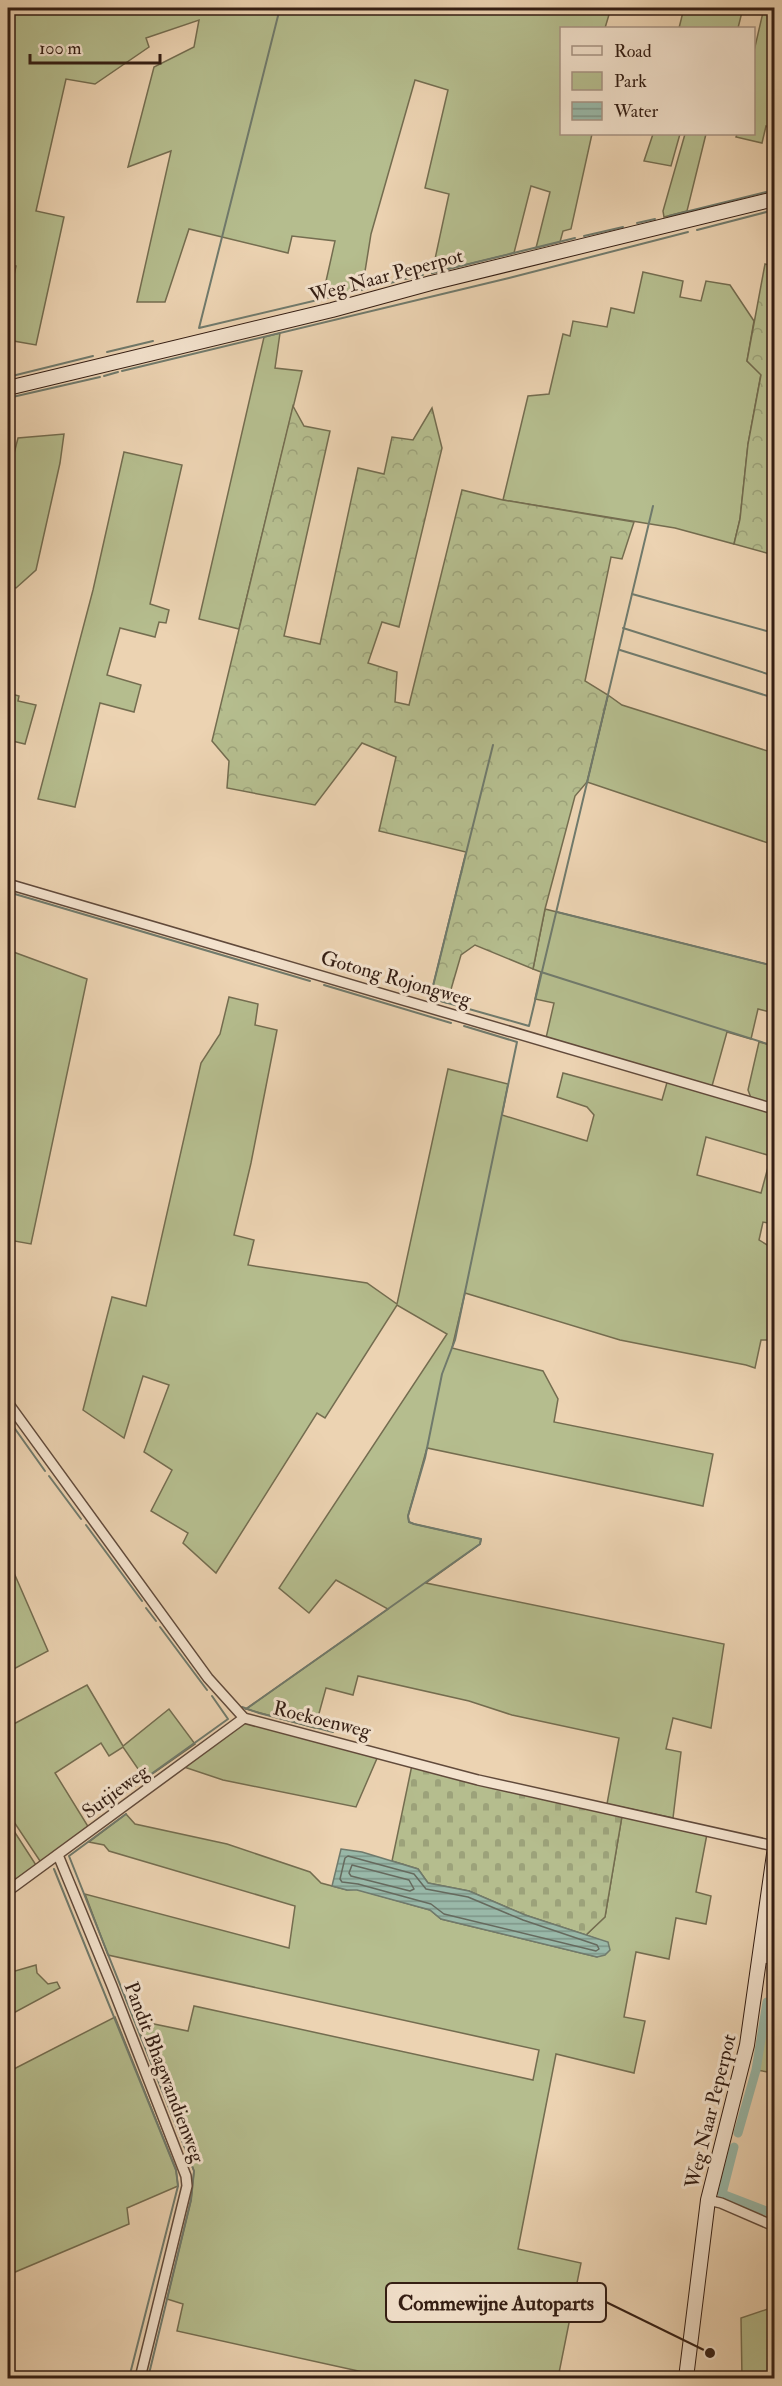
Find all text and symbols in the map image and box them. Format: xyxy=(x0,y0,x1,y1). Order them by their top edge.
scale bar xyxy=(30,27,160,65)
legend xyxy=(560,27,755,135)
text: 100 m xyxy=(39,37,82,60)
text: Road xyxy=(614,40,652,63)
text: Park xyxy=(614,70,647,93)
text: Water xyxy=(613,100,658,123)
street label: Weg Naar Peperpot xyxy=(306,243,467,309)
street label: Gotong Rojongweg xyxy=(318,945,475,1012)
street label: Roekoenweg xyxy=(270,1695,374,1744)
street label: Sutjieweg xyxy=(77,1758,154,1824)
street label: Pandit Bhagwandienweg xyxy=(119,1978,211,2167)
street label: Weg Naar Peperpot xyxy=(679,2031,743,2192)
callout: Commewijne Autoparts xyxy=(386,2283,606,2322)
text: Commewijne Autoparts xyxy=(398,2290,594,2317)

